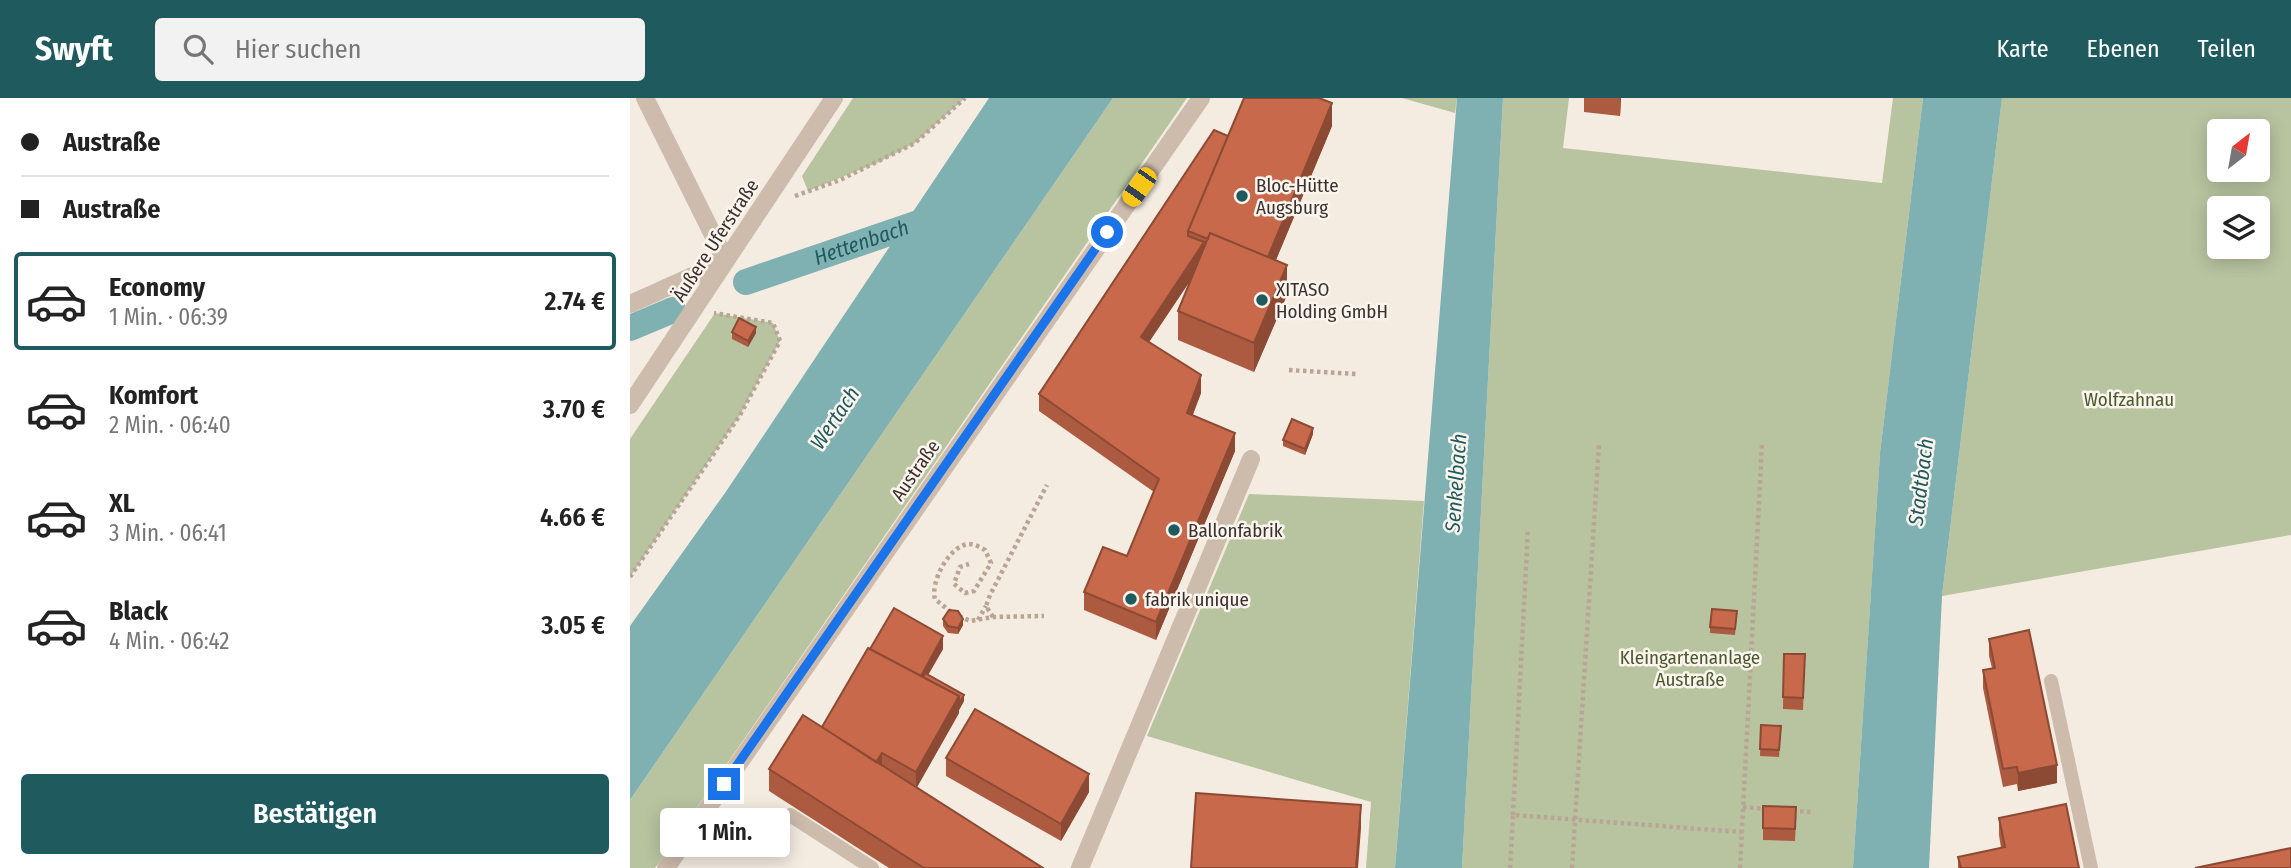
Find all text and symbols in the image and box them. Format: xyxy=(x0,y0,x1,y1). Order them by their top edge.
search box xyxy=(155,18,645,81)
text: Swyft xyxy=(35,29,113,69)
icon: search xyxy=(179,30,217,68)
text: Hier suchen xyxy=(235,34,361,65)
text: Karte xyxy=(1997,35,2049,63)
text: Ebenen xyxy=(2087,35,2160,63)
text: Teilen xyxy=(2198,35,2256,63)
north arrow xyxy=(2207,119,2270,182)
map controls xyxy=(2207,119,2270,259)
text: Austraße xyxy=(63,127,160,158)
car xyxy=(1119,164,1160,210)
place label: Bloc-Hütte Augsburg xyxy=(1256,174,1339,219)
street label: Äußere Uferstraße xyxy=(667,175,764,306)
marker: Bloc-Hütte Augsburg xyxy=(1234,188,1250,204)
text: Austraße xyxy=(63,194,160,225)
button: layers xyxy=(2207,196,2270,259)
water label: Hettenbach xyxy=(810,214,912,271)
route start xyxy=(1091,216,1123,248)
icon: car xyxy=(25,270,88,333)
text: Economy xyxy=(109,272,205,303)
place label: XITASO Holding GmbH xyxy=(1276,278,1388,323)
text: 2.74 € xyxy=(544,286,605,317)
marker: XITASO Holding GmbH xyxy=(1254,292,1270,308)
text: 1 Min. · 06:39 xyxy=(109,303,228,331)
icon: car xyxy=(25,378,88,441)
text: Komfort xyxy=(109,380,198,411)
water label: Wertach xyxy=(805,382,865,454)
park label: Wolfzahnau xyxy=(2084,388,2174,411)
text: 3.70 € xyxy=(543,394,605,425)
text: 2 Min. · 06:40 xyxy=(109,411,231,439)
water label: Senkelbach xyxy=(1440,433,1472,534)
street label: Austraße xyxy=(886,435,945,505)
water label: Stadtbach xyxy=(1903,437,1939,528)
icon: car xyxy=(25,486,88,549)
text: XL xyxy=(109,488,135,519)
text: 4.66 € xyxy=(540,502,605,533)
text: 3 Min. · 06:41 xyxy=(109,519,227,547)
place label: Ballonfabrik xyxy=(1188,519,1283,542)
marker: Ballonfabrik xyxy=(1166,522,1182,538)
place label: fabrik unique xyxy=(1145,588,1249,611)
marker: fabrik unique xyxy=(1123,591,1139,607)
icon: car xyxy=(25,594,88,657)
text: Black xyxy=(109,596,168,627)
text: 3.05 € xyxy=(541,610,605,641)
text: 4 Min. · 06:42 xyxy=(109,627,230,655)
park label: Kleingartenanlage Austraße xyxy=(1620,646,1760,691)
route end xyxy=(708,768,740,800)
button: Bestätigen xyxy=(21,774,609,854)
callout: 1 Min. xyxy=(659,808,789,858)
text: 1 Min. xyxy=(698,818,752,846)

